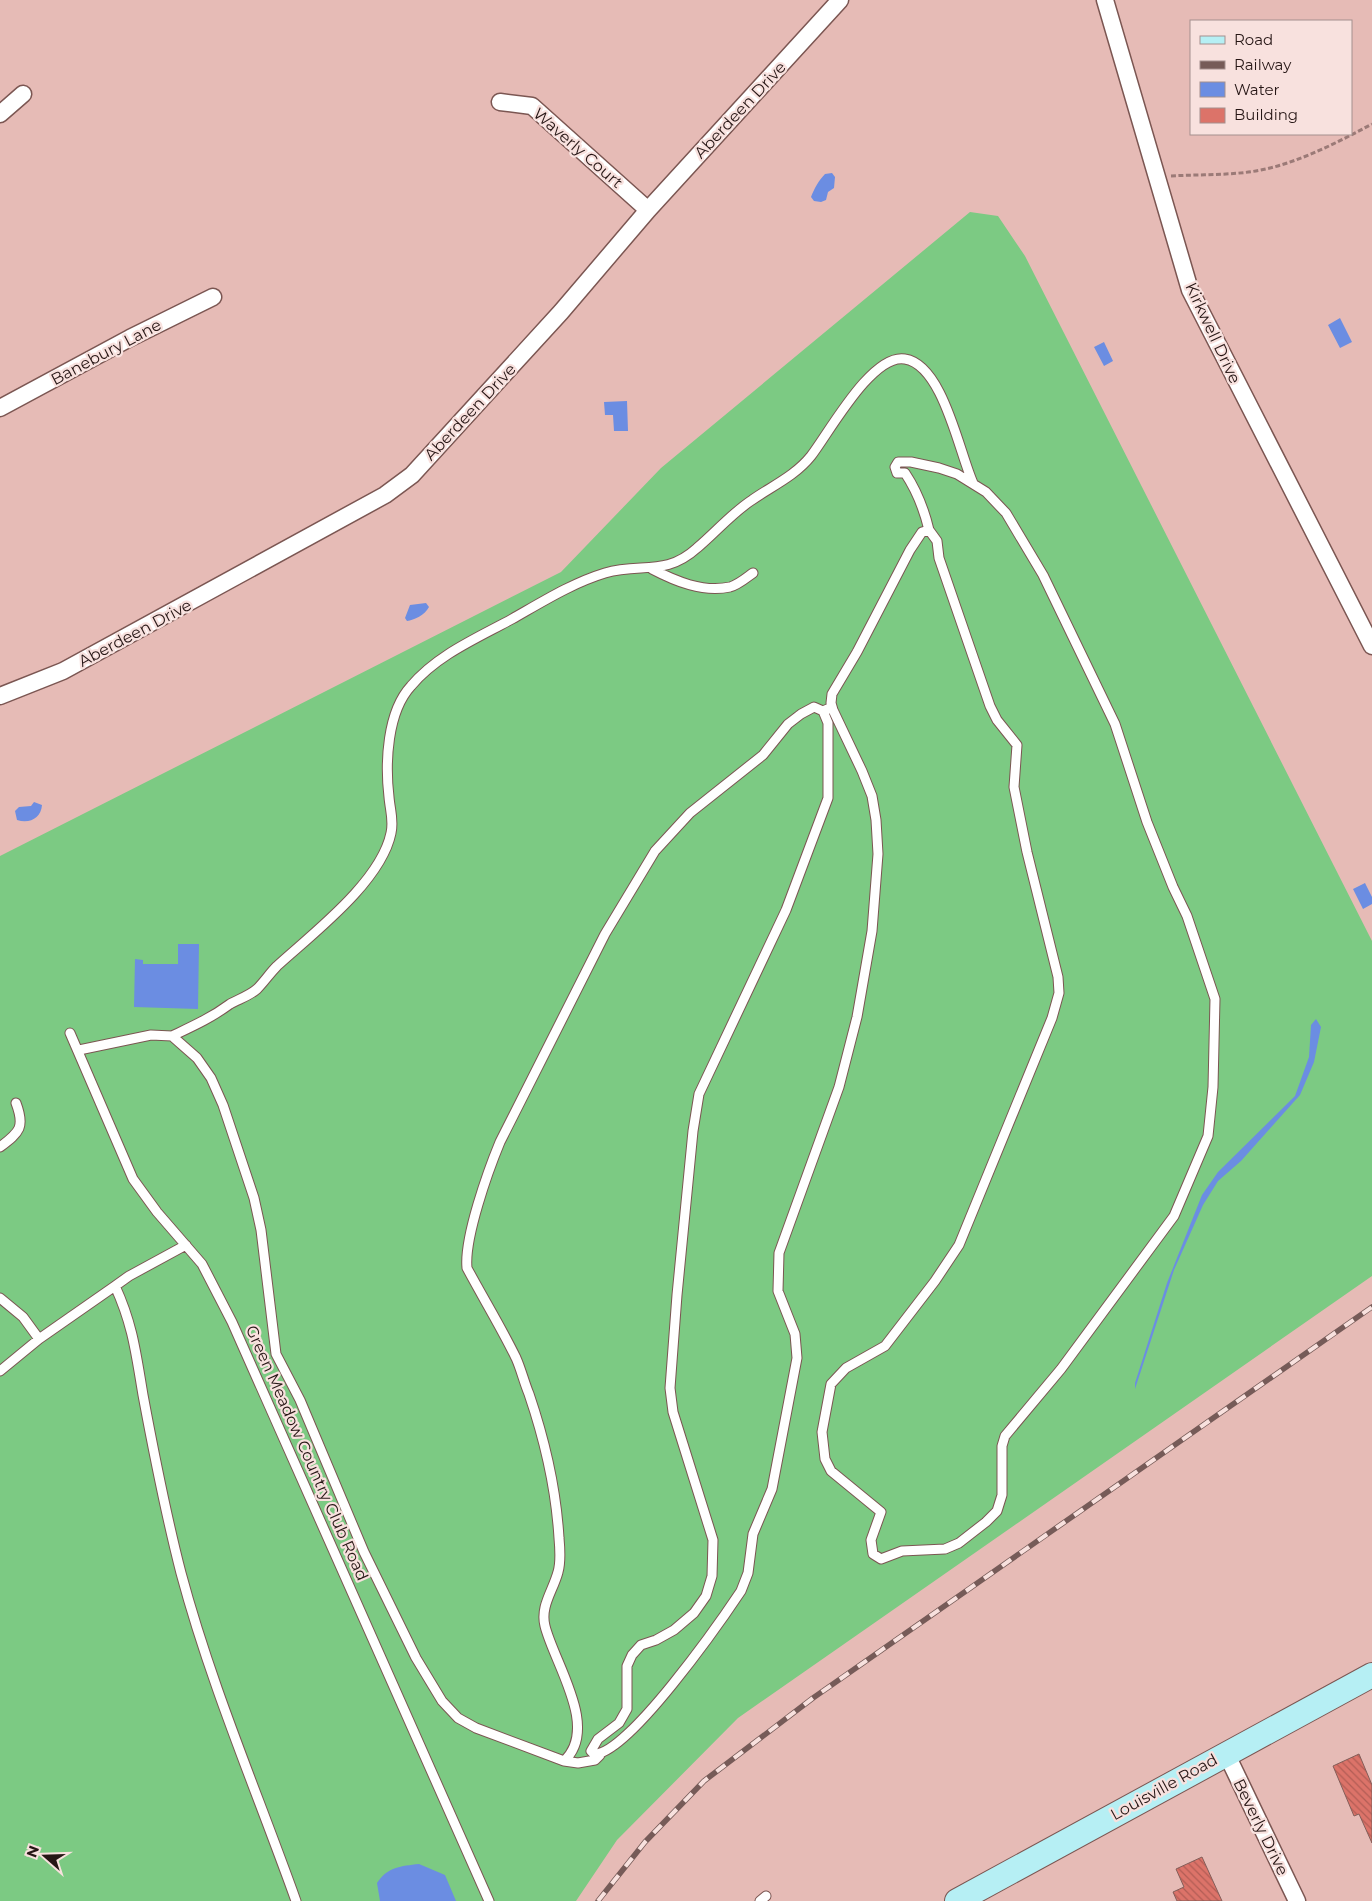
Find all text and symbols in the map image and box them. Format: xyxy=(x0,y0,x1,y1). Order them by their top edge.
legend xyxy=(1190,20,1352,135)
text: Road xyxy=(1234,30,1273,49)
text: Railway xyxy=(1234,55,1292,74)
street label: Aberdeen Drive xyxy=(690,58,790,162)
text: Water xyxy=(1234,80,1280,99)
street label: Waverly Court xyxy=(529,104,627,192)
text: Building xyxy=(1234,105,1298,124)
street label: Kirkwell Drive xyxy=(1181,279,1245,387)
street label: Banebury Lane xyxy=(48,315,164,389)
street label: Aberdeen Drive xyxy=(420,360,520,464)
street label: Aberdeen Drive xyxy=(75,595,195,671)
street label: Green Meadow Country Club Road xyxy=(242,1322,372,1584)
street label: Louisville Road xyxy=(1107,1750,1221,1824)
street label: Beverly Drive xyxy=(1229,1776,1293,1878)
north arrow xyxy=(20,1831,70,1881)
text: N xyxy=(22,1843,43,1860)

